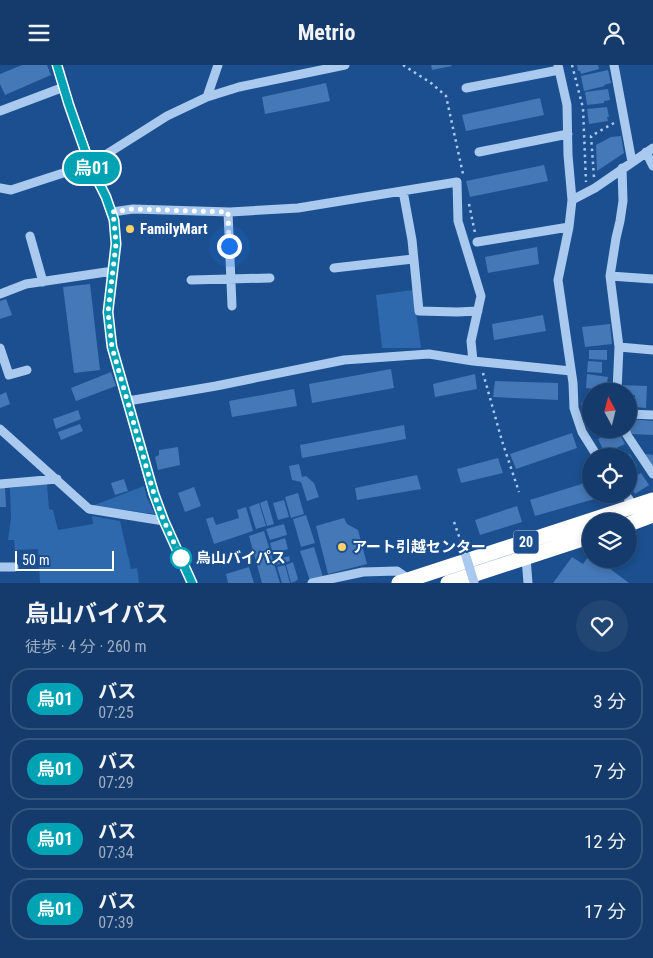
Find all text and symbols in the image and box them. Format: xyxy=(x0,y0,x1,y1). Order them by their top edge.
icon: menu xyxy=(25,19,53,47)
icon: person xyxy=(600,19,628,47)
text: Metrio xyxy=(298,20,355,45)
line badge: 烏01 xyxy=(63,152,121,184)
text: 烏01 xyxy=(74,157,110,178)
place label: FamilyMart xyxy=(140,220,208,238)
marker: FamilyMart xyxy=(124,223,136,235)
your location xyxy=(217,234,242,259)
north arrow xyxy=(582,383,638,437)
map controls xyxy=(582,383,637,568)
button: locate xyxy=(582,448,637,503)
button: layers xyxy=(582,513,637,568)
road number: 20 xyxy=(514,531,538,553)
place label: アート引越センター xyxy=(352,538,486,556)
marker: アート引越センター xyxy=(336,541,348,553)
marker: 烏山バイパス xyxy=(170,547,192,569)
scale bar xyxy=(15,548,114,571)
place label: 烏山バイパス xyxy=(196,549,286,567)
text: 50 m xyxy=(22,552,50,568)
text: 烏山バイパス xyxy=(25,600,169,628)
button: heart xyxy=(576,600,628,652)
text: 徒歩 · 4 分 · 260 m xyxy=(25,637,146,656)
text: バス xyxy=(98,680,136,703)
text: 烏01 xyxy=(37,688,73,709)
text: 3 分 xyxy=(593,690,626,713)
text: 07:25 xyxy=(98,703,134,722)
text: バス xyxy=(98,750,136,773)
text: 烏01 xyxy=(37,758,73,779)
text: 7 分 xyxy=(593,760,626,783)
text: 07:29 xyxy=(98,773,134,792)
text: バス xyxy=(98,820,136,843)
text: 烏01 xyxy=(37,828,73,849)
text: 12 分 xyxy=(584,830,626,853)
text: 07:34 xyxy=(98,843,134,862)
text: バス xyxy=(98,890,136,913)
text: 烏01 xyxy=(37,898,73,919)
text: 17 分 xyxy=(584,900,626,923)
text: 07:39 xyxy=(98,913,134,932)

